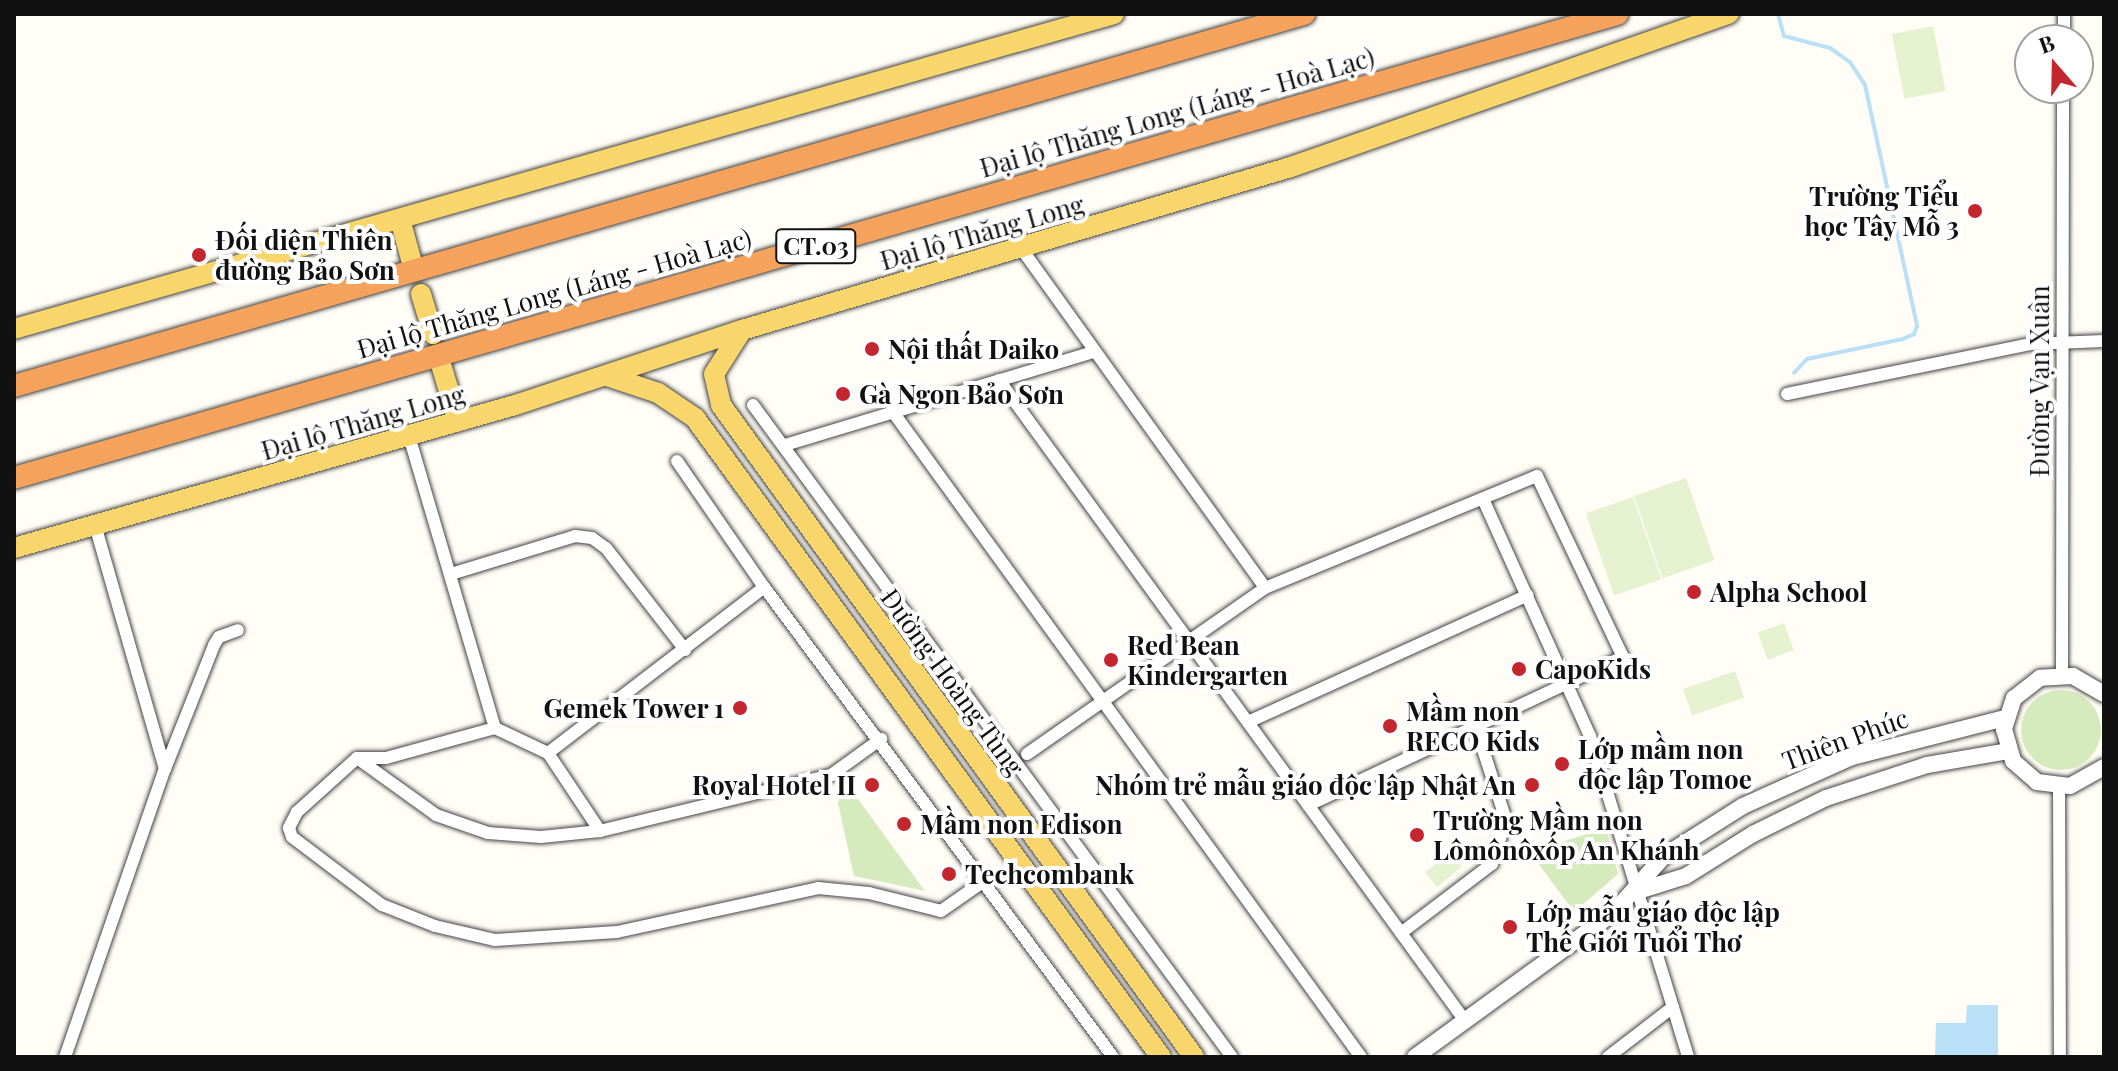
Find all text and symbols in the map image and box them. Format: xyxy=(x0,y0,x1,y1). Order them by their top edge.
north arrow xyxy=(2014,24,2094,104)
text: B xyxy=(2034,27,2059,60)
street label: Đại lộ Thăng Long (Láng - Hoà Lạc) xyxy=(975,40,1379,184)
place label: Trường Tiểu học Tây Mỗ 3 xyxy=(1803,180,1959,242)
street label: Đại lộ Thăng Long xyxy=(876,188,1088,276)
marker: Trường Tiểu học Tây Mỗ 3 xyxy=(1966,202,1984,220)
street label: Đại lộ Thăng Long (Láng - Hoà Lạc) xyxy=(352,221,756,365)
place label: Đối diện Thiên đường Bảo Sơn xyxy=(215,224,395,286)
road number: CT.03 xyxy=(774,226,858,266)
marker: Đối diện Thiên đường Bảo Sơn xyxy=(190,246,208,264)
street label: Đường Vạn Xuân xyxy=(2023,285,2055,477)
place label: Nội thất Daiko xyxy=(888,333,1060,365)
marker: Nội thất Daiko xyxy=(863,340,881,358)
street label: Đại lộ Thăng Long xyxy=(257,378,469,466)
place label: Gà Ngon Bảo Sơn xyxy=(859,378,1064,410)
marker: Gà Ngon Bảo Sơn xyxy=(834,385,852,403)
place label: Alpha School xyxy=(1710,576,1867,608)
street label: Đường Hoàng Tùng xyxy=(875,582,1031,782)
marker: Alpha School xyxy=(1685,583,1703,601)
place label: Red Bean Kindergarten xyxy=(1127,629,1288,690)
marker: Red Bean Kindergarten xyxy=(1102,651,1120,669)
place label: CapoKids xyxy=(1535,653,1651,685)
marker: CapoKids xyxy=(1510,660,1528,678)
place label: Gemek Tower 1 xyxy=(542,692,724,724)
place label: Mầm non RECO Kids xyxy=(1406,695,1540,756)
marker: Gemek Tower 1 xyxy=(731,699,749,717)
street label: Thiên Phúc xyxy=(1778,702,1912,776)
marker: Mầm non RECO Kids xyxy=(1381,717,1399,735)
place label: Lớp mầm non độc lập Tomoe xyxy=(1578,733,1753,794)
marker: Lớp mầm non độc lập Tomoe xyxy=(1553,755,1571,773)
place label: Royal Hotel II xyxy=(692,769,856,801)
place label: Nhóm trẻ mẫu giáo độc lập Nhật An xyxy=(1093,769,1516,801)
marker: Royal Hotel II xyxy=(863,776,881,794)
marker: Nhóm trẻ mẫu giáo độc lập Nhật An xyxy=(1523,776,1541,794)
place label: Trường Mầm non Lômônôxốp An Khánh xyxy=(1433,804,1701,866)
place label: Mầm non Edison xyxy=(920,808,1122,840)
marker: Mầm non Edison xyxy=(895,815,913,833)
marker: Trường Mầm non Lômônôxốp An Khánh xyxy=(1408,826,1426,844)
place label: Techcombank xyxy=(965,858,1134,890)
marker: Techcombank xyxy=(940,865,958,883)
place label: Lớp mẫu giáo độc lập Thế Giới Tuổi Thơ xyxy=(1526,896,1780,958)
marker: Lớp mẫu giáo độc lập Thế Giới Tuổi Thơ xyxy=(1501,918,1519,936)

